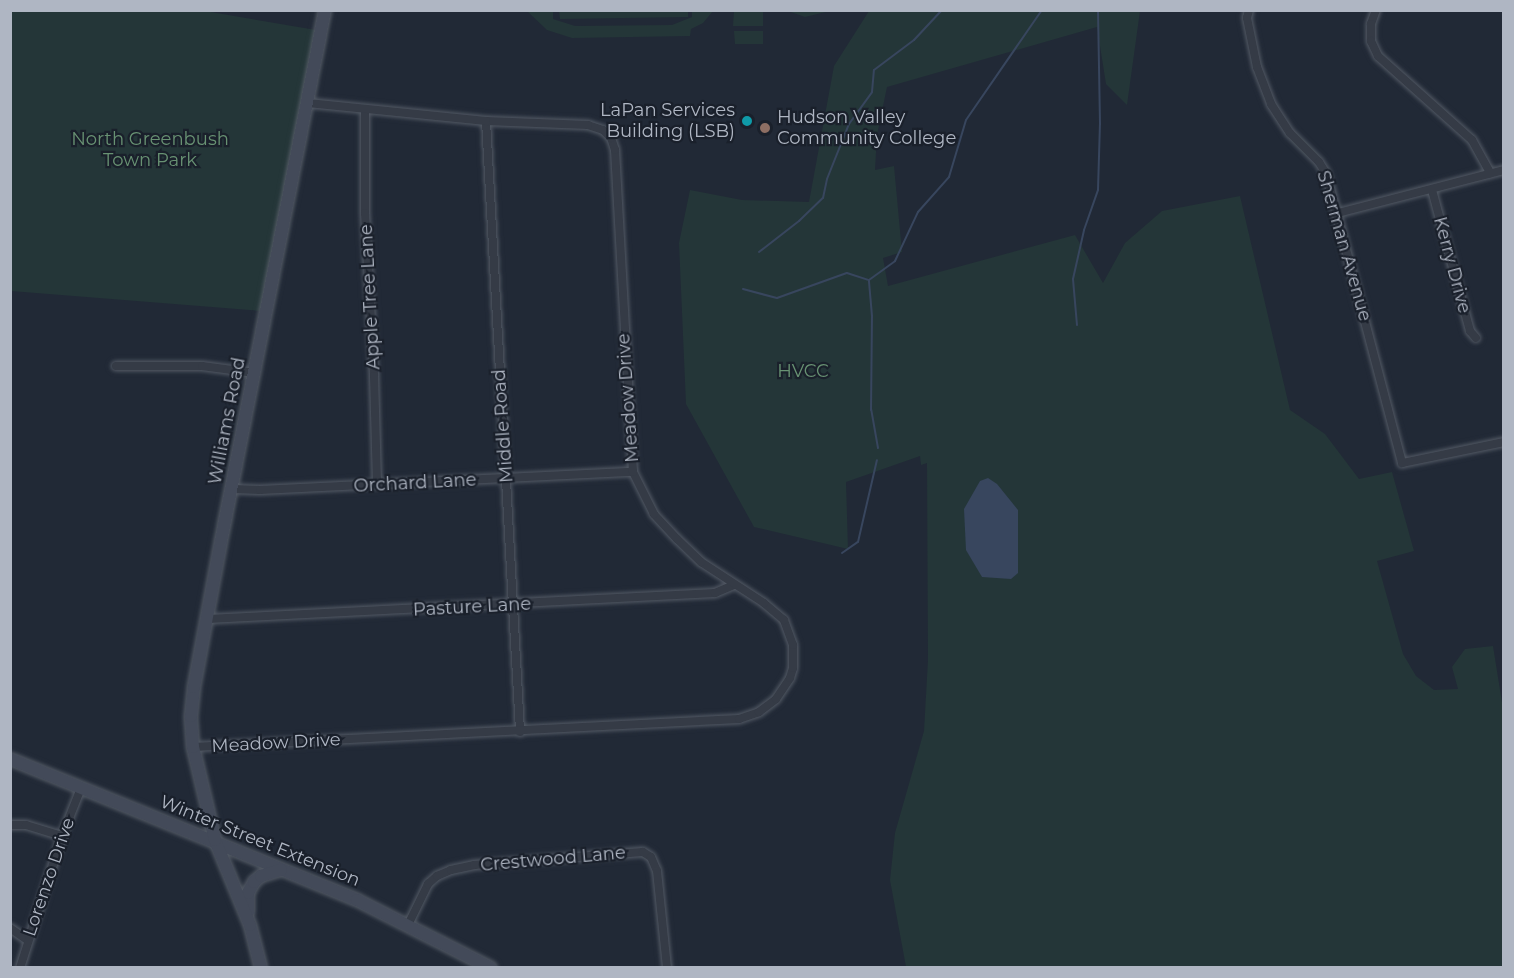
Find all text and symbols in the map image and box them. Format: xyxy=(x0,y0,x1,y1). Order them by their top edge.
place label: LaPan Services Building (LSB) xyxy=(600,100,735,142)
place label: Hudson Valley Community College xyxy=(777,107,956,150)
marker: LaPan Services Building (LSB) xyxy=(740,114,754,128)
marker: Hudson Valley Community College xyxy=(758,121,772,135)
park label: North Greenbush Town Park xyxy=(71,129,229,172)
street label: Sherman Avenue xyxy=(1312,168,1376,324)
street label: Kerry Drive xyxy=(1429,214,1475,316)
street label: Apple Tree Lane xyxy=(355,224,385,370)
street label: Meadow Drive xyxy=(613,333,643,463)
street label: Williams Road xyxy=(204,355,250,487)
park label: HVCC xyxy=(777,360,829,382)
street label: Middle Road xyxy=(488,368,518,484)
street label: Orchard Lane xyxy=(353,469,477,497)
street label: Pasture Lane xyxy=(412,593,532,621)
street label: Meadow Drive xyxy=(211,729,341,757)
street label: Winter Street Extension xyxy=(157,791,363,891)
street label: Lorenzo Drive xyxy=(19,815,79,939)
street label: Crestwood Lane xyxy=(479,842,627,876)

